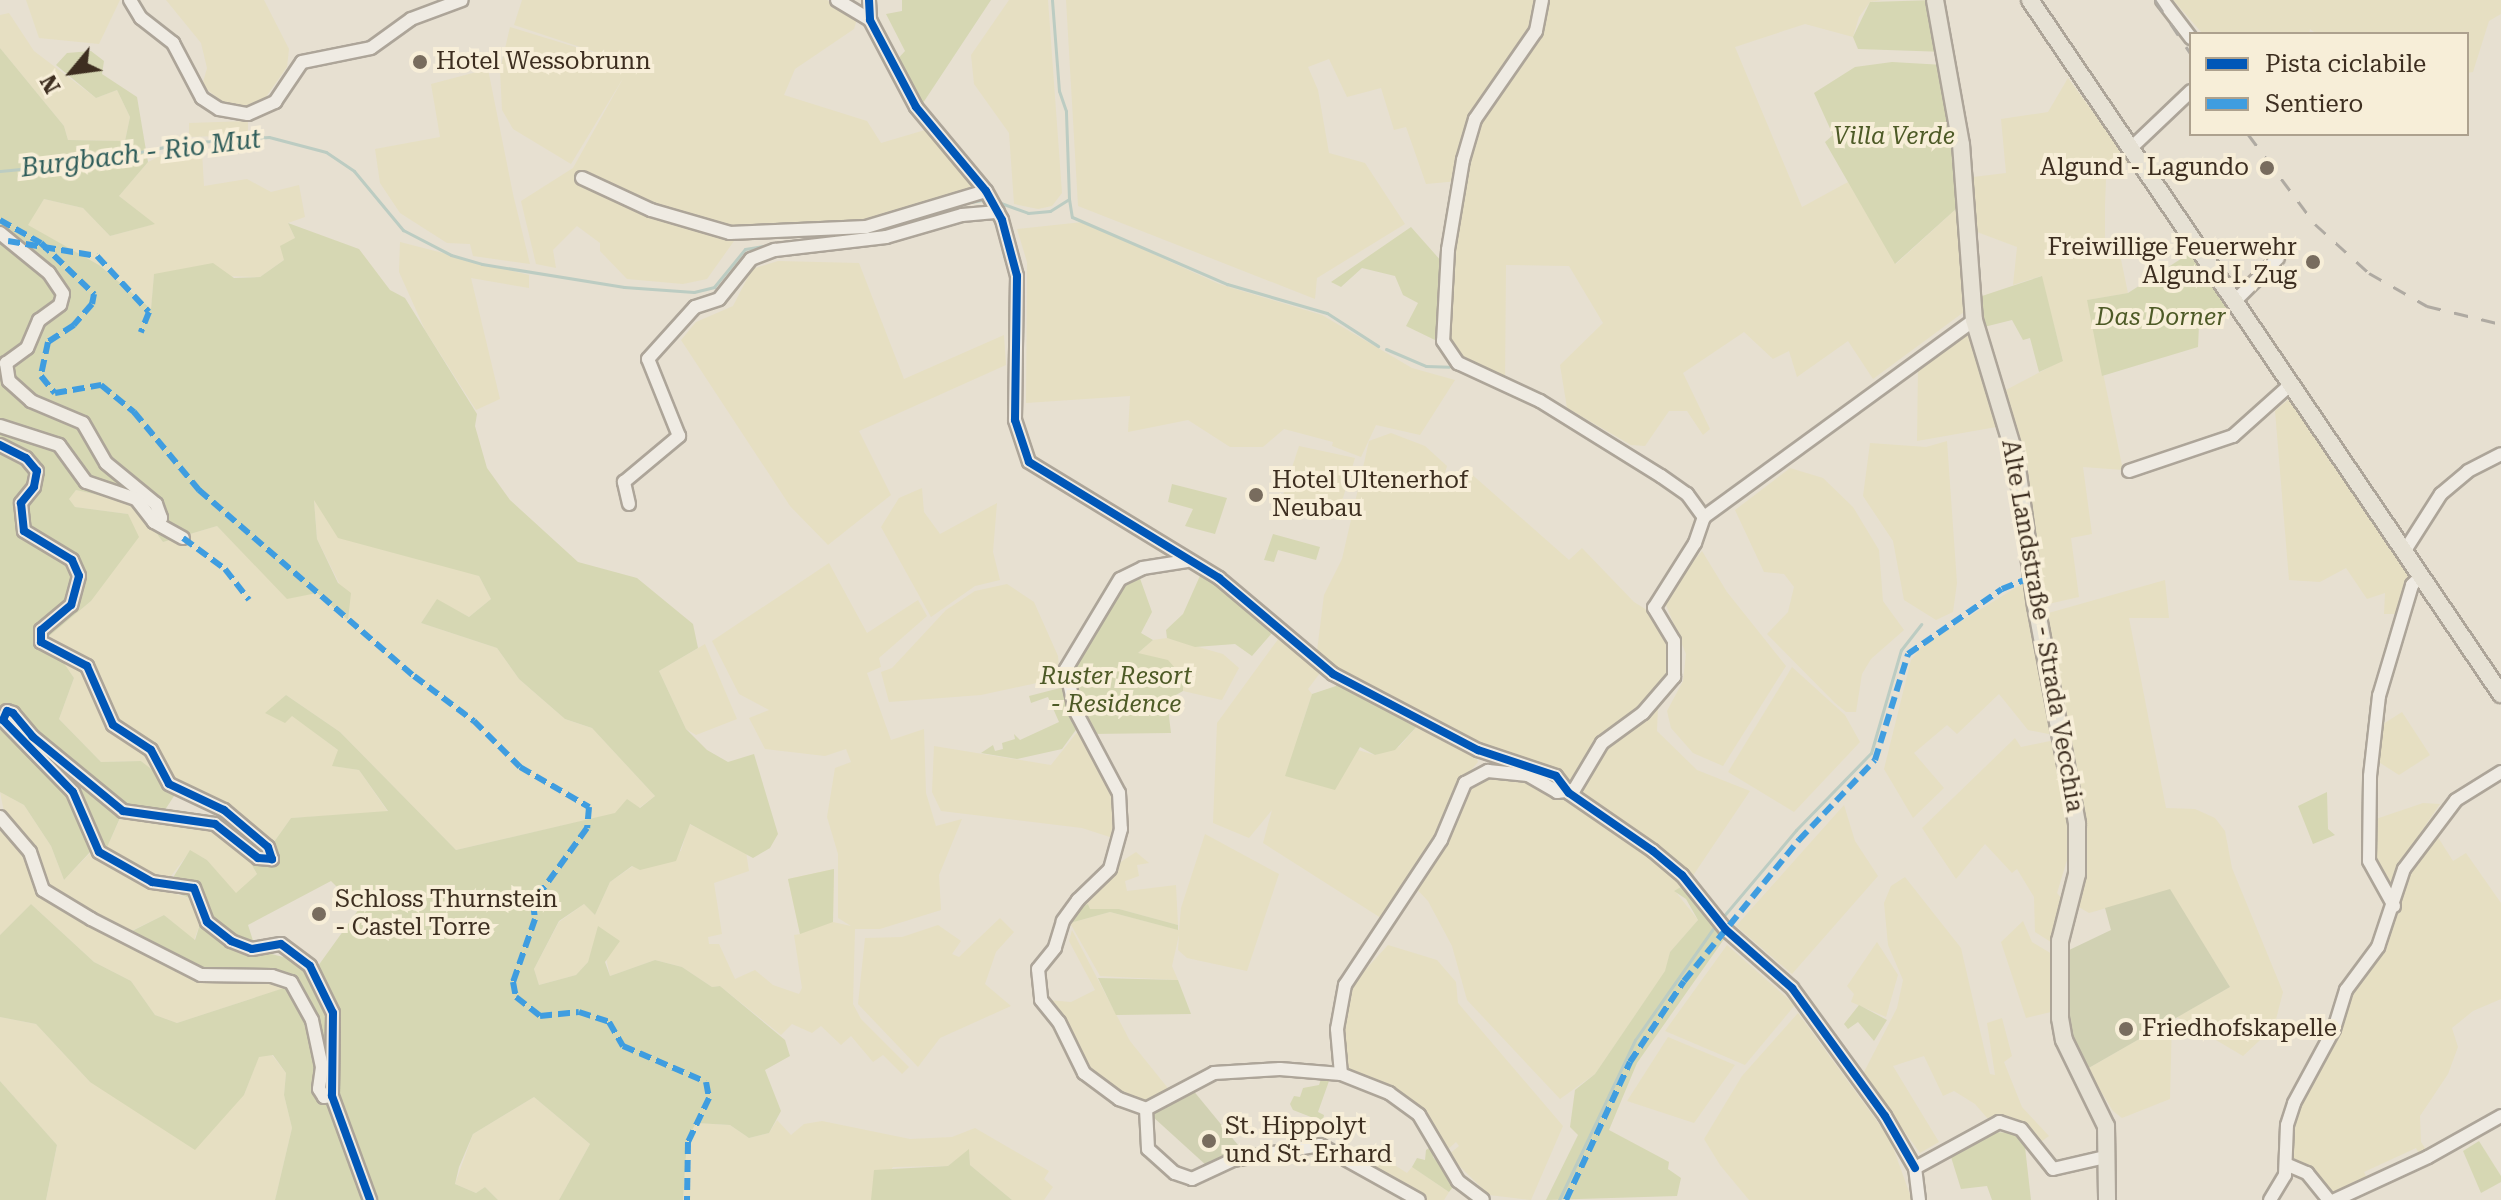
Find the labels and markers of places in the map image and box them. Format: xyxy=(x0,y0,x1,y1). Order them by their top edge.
place label: Hotel Wessobrunn xyxy=(436,48,651,76)
marker: Hotel Wessobrunn xyxy=(411,53,429,71)
place label: Algund - Lagundo xyxy=(2040,154,2249,182)
marker: Algund - Lagundo xyxy=(2256,157,2278,179)
place label: Freiwillige Feuerwehr Algund I. Zug xyxy=(2047,234,2297,290)
marker: Freiwillige Feuerwehr Algund I. Zug xyxy=(2304,253,2322,271)
place label: Hotel Ultenerhof Neubau xyxy=(1272,467,1468,523)
marker: Hotel Ultenerhof Neubau xyxy=(1247,486,1265,504)
place label: Schloss Thurnstein - Castel Torre xyxy=(335,886,558,942)
marker: Schloss Thurnstein - Castel Torre xyxy=(310,905,328,923)
place label: Friedhofskapelle xyxy=(2142,1015,2337,1043)
marker: Friedhofskapelle xyxy=(2117,1020,2135,1038)
place label: St. Hippolyt und St. Erhard xyxy=(1225,1113,1392,1169)
marker: St. Hippolyt und St. Erhard xyxy=(1200,1132,1218,1150)

